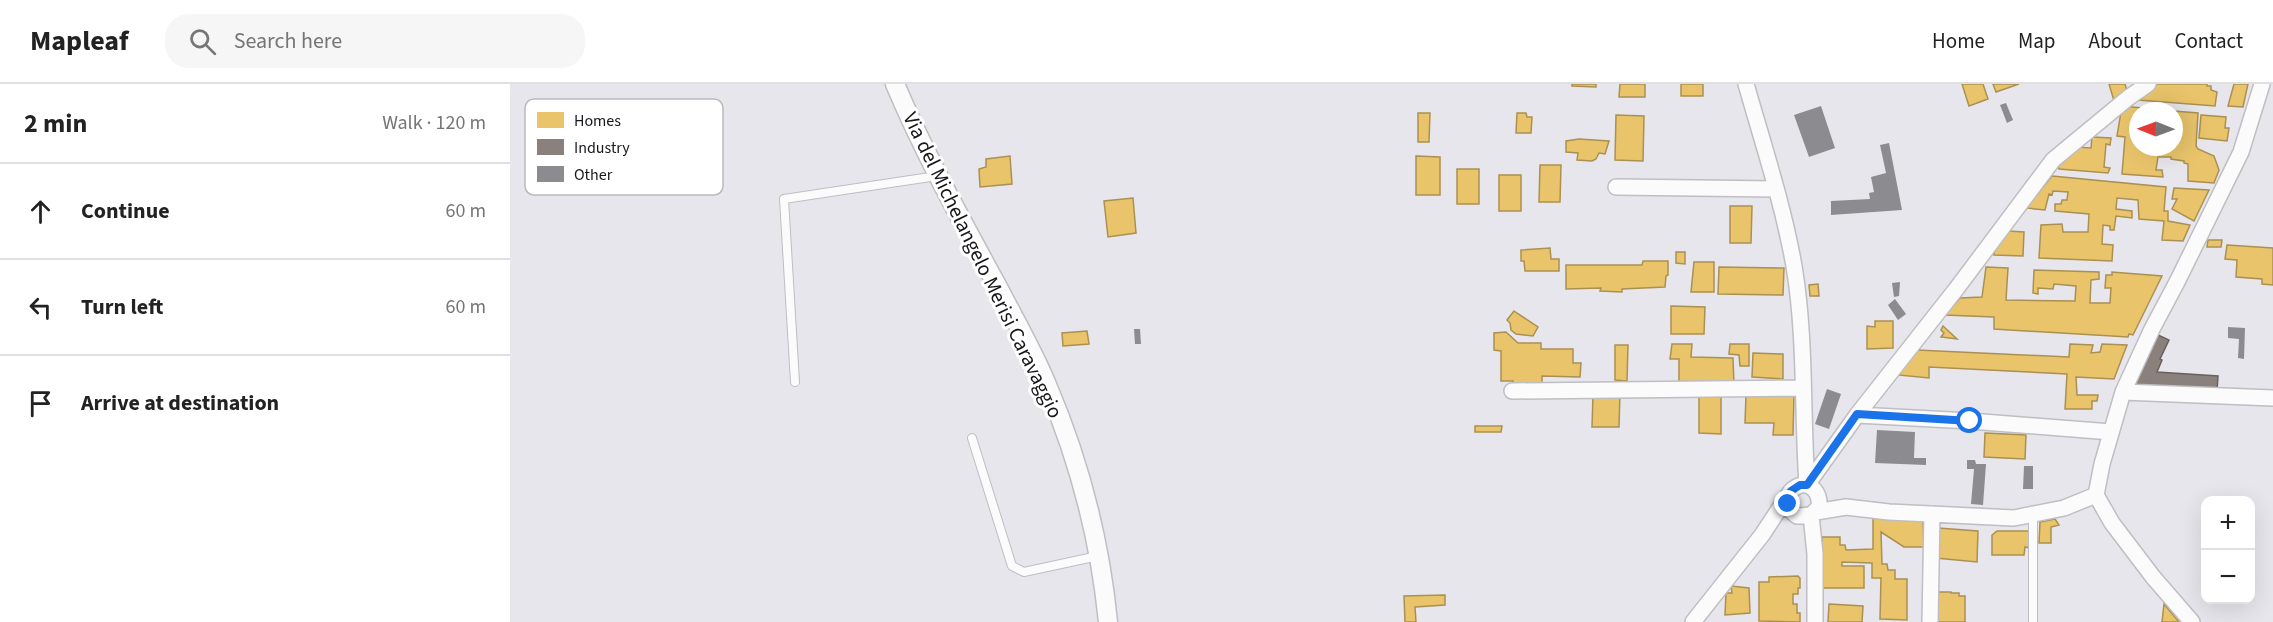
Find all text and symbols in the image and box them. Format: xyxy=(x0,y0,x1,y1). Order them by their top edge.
search box xyxy=(165,14,585,68)
text: Mapleaf xyxy=(30,21,129,61)
icon: search xyxy=(186,25,219,58)
text: Search here xyxy=(234,25,342,57)
text: Home xyxy=(1932,26,1985,56)
text: Map xyxy=(2018,26,2056,56)
text: About xyxy=(2089,26,2141,56)
text: Contact xyxy=(2174,26,2243,56)
legend xyxy=(525,99,723,195)
north arrow xyxy=(2129,102,2183,156)
text: 2 min xyxy=(24,105,87,142)
street label: Via del Michelangelo Merisi Caravaggio xyxy=(896,107,1070,423)
text: Walk · 120 m xyxy=(382,109,486,137)
text: Homes xyxy=(574,110,621,132)
text: Industry xyxy=(574,137,630,159)
text: Other xyxy=(574,164,613,186)
icon: ahead xyxy=(24,195,57,228)
text: Continue xyxy=(81,195,170,227)
text: 60 m xyxy=(446,197,486,225)
icon: left xyxy=(24,291,57,324)
text: Turn left xyxy=(81,291,163,323)
text: 60 m xyxy=(446,293,486,321)
icon: arrive xyxy=(24,387,57,420)
text: Arrive at destination xyxy=(81,387,279,419)
route start xyxy=(1956,407,1982,433)
route end xyxy=(1774,490,1800,516)
map controls xyxy=(2201,496,2255,604)
button: + xyxy=(2201,496,2255,550)
button: − xyxy=(2201,550,2255,604)

